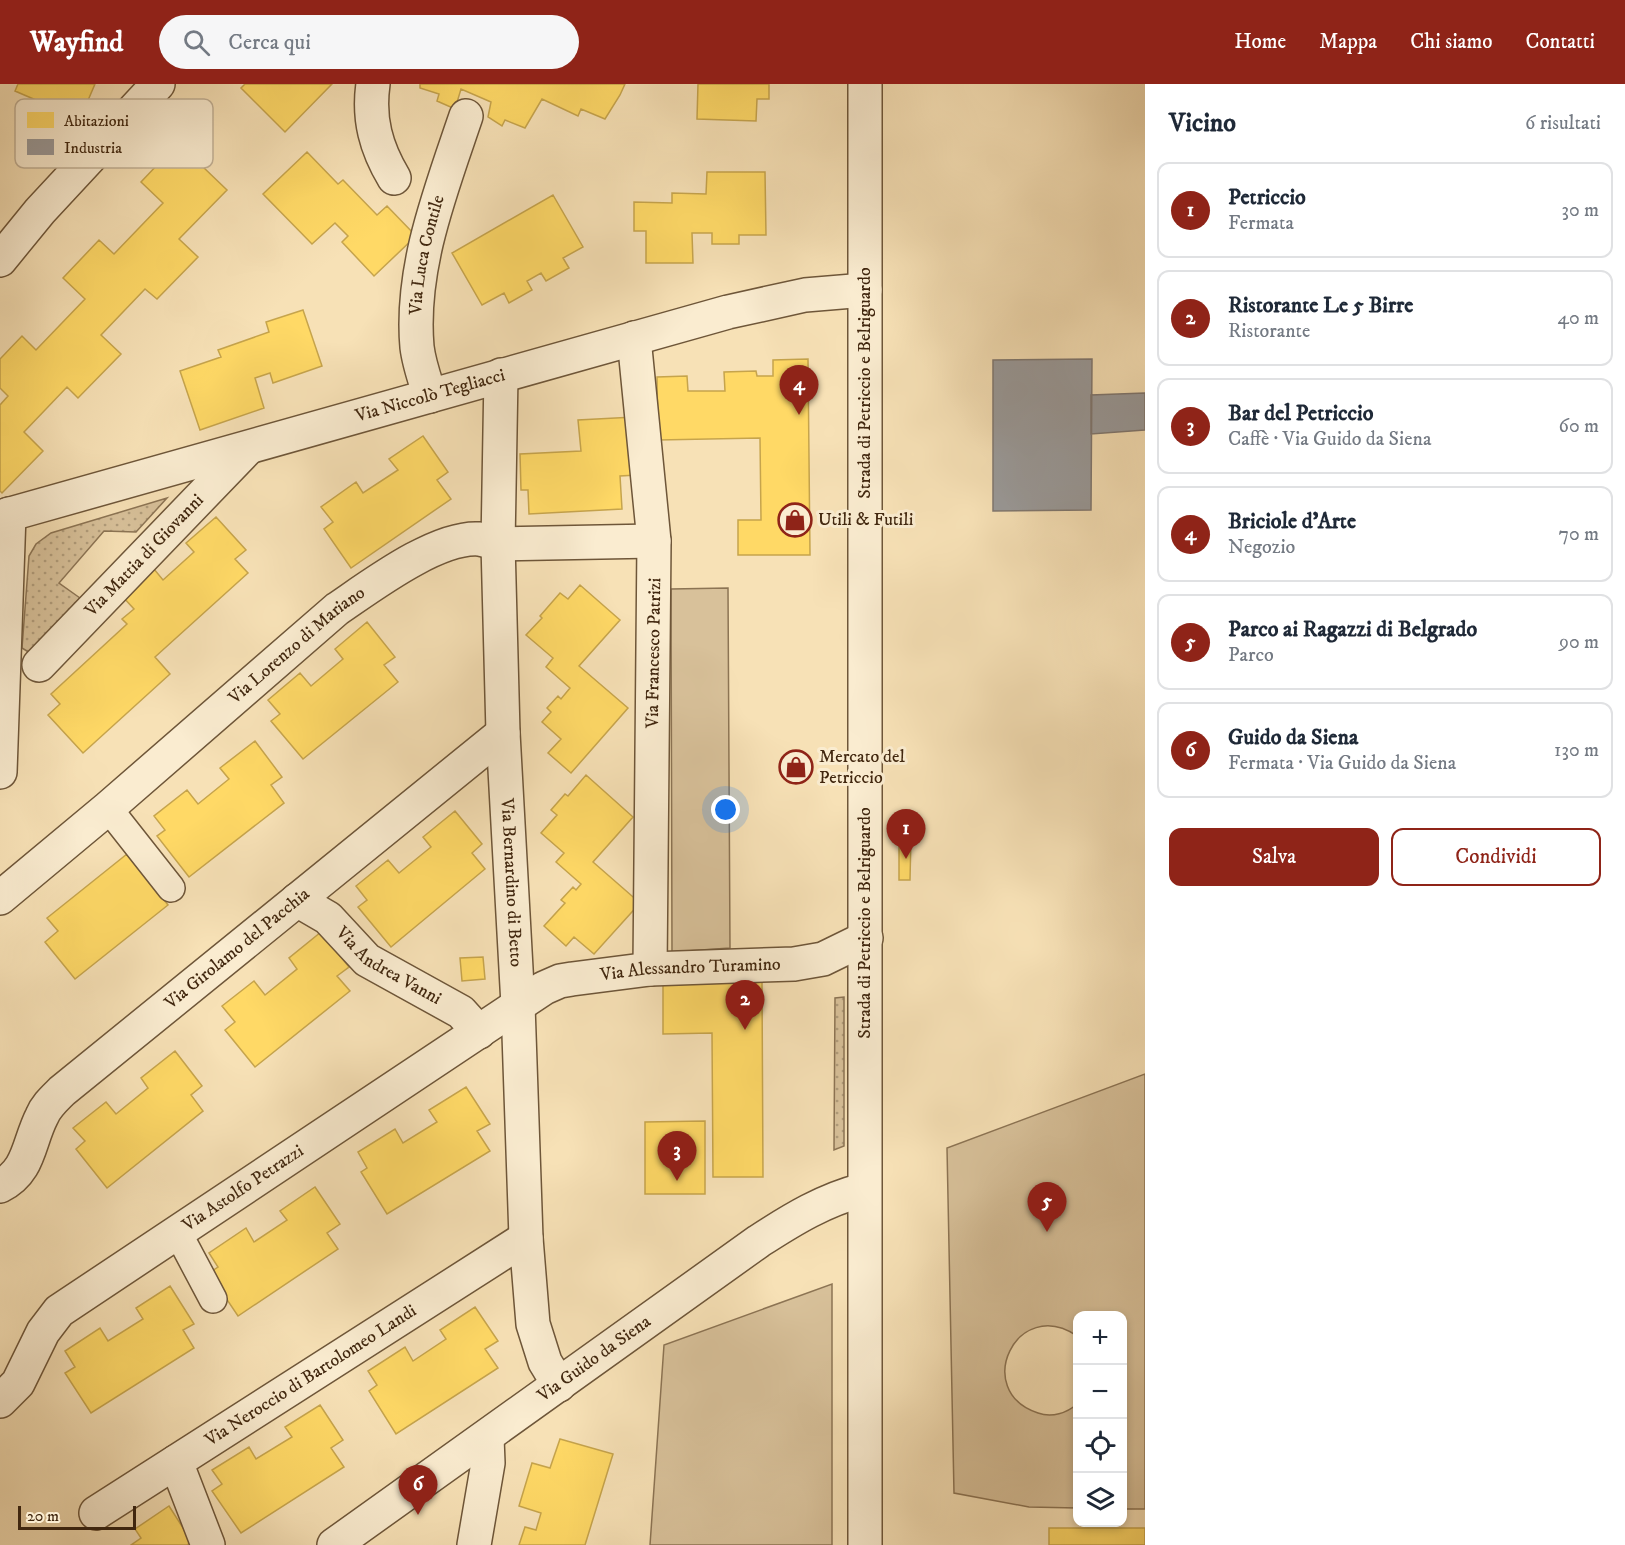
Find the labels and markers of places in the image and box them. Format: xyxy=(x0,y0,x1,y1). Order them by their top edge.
pin: 4 xyxy=(780,366,818,415)
shop icon: Utili & Futili xyxy=(777,502,813,538)
place label: Utili & Futili xyxy=(818,509,913,531)
place label: Mercato del Petriccio xyxy=(819,746,905,789)
shop icon: Mercato del Petriccio xyxy=(778,749,814,785)
pin: 1 xyxy=(886,810,926,859)
pin: 2 xyxy=(726,980,764,1030)
pin: 3 xyxy=(658,1132,696,1181)
pin: 5 xyxy=(1028,1182,1066,1232)
pin: 6 xyxy=(398,1466,438,1515)

